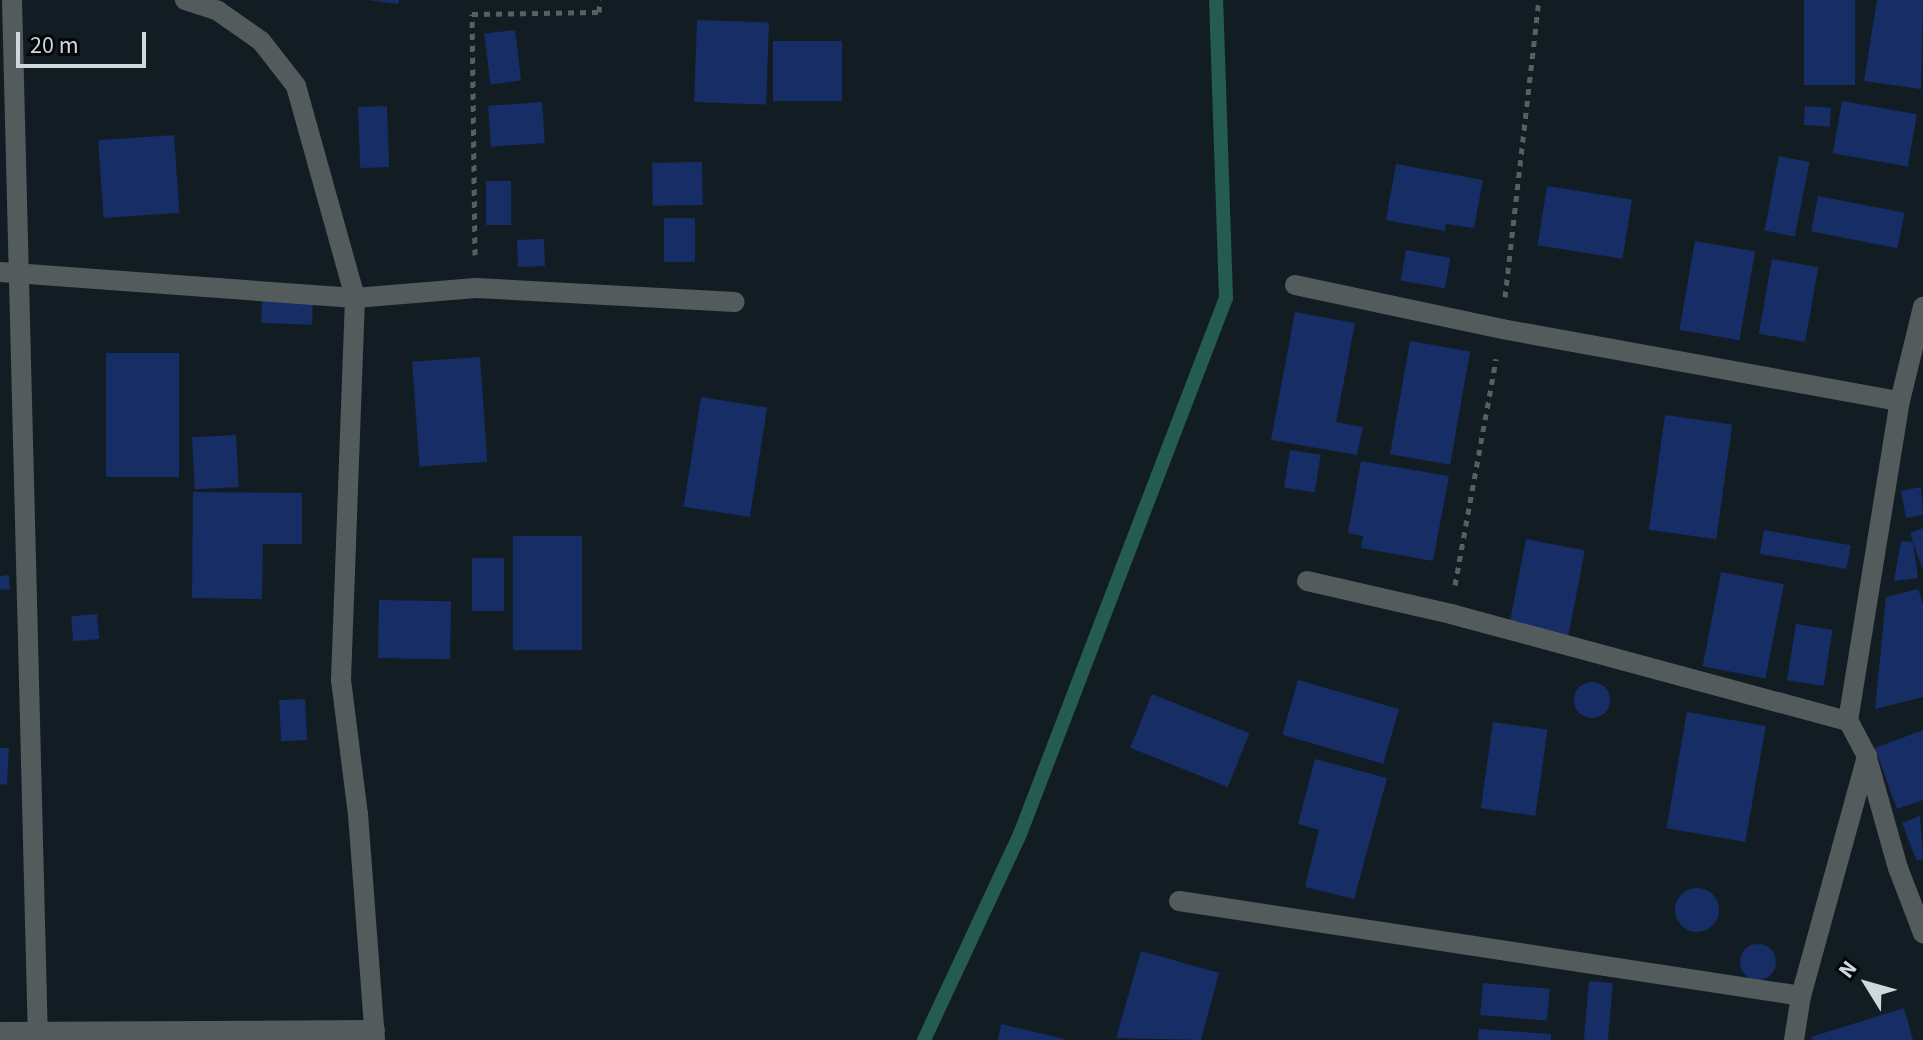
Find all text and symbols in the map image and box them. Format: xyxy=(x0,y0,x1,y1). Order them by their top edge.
scale bar xyxy=(20,16,150,66)
text: 20 m xyxy=(30,28,79,63)
north arrow xyxy=(1827,944,1907,1024)
text: N xyxy=(1831,954,1865,985)

